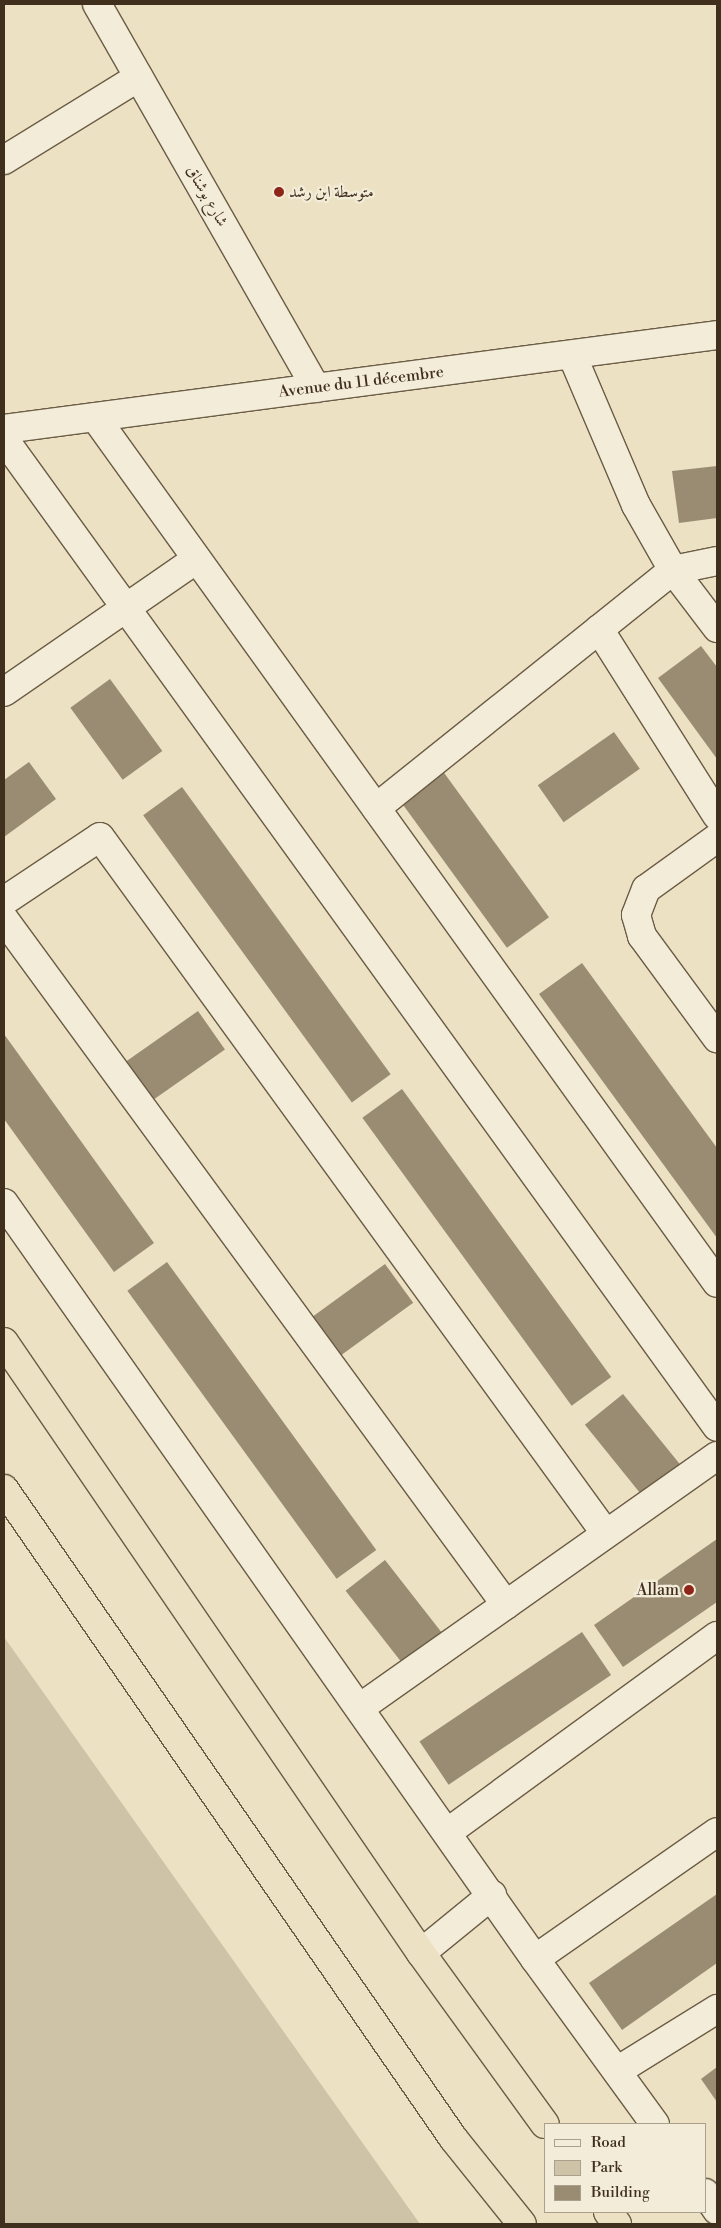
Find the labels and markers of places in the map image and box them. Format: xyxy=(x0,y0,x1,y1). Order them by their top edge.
place label: متوسطة ابن رشد xyxy=(289,182,374,202)
marker: متوسطة ابن رشد xyxy=(273,186,285,198)
place label: Allam xyxy=(636,1580,679,1600)
marker: Allam xyxy=(683,1584,695,1596)

